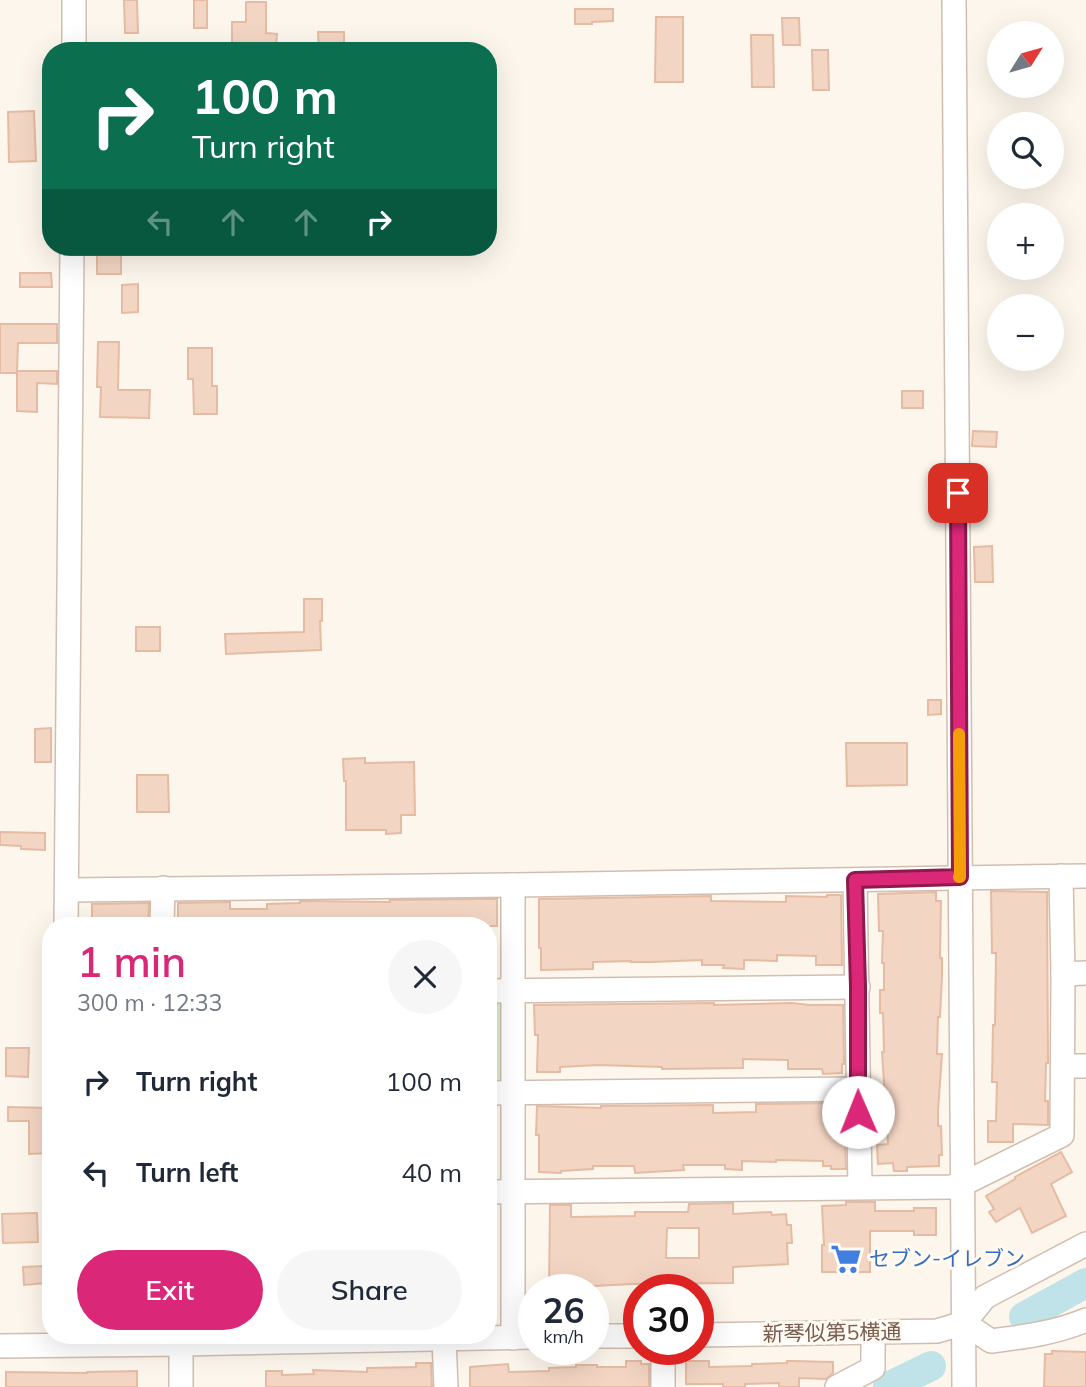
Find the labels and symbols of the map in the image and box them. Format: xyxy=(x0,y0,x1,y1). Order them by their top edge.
north arrow xyxy=(987,21,1064,98)
pin xyxy=(928,463,988,523)
position arrow xyxy=(821,1075,895,1149)
supermarket icon: セブン-イレブン xyxy=(829,1242,863,1276)
place label: セブン-イレブン xyxy=(869,1245,1025,1271)
speed limit sign: 30 xyxy=(623,1274,714,1365)
street label: 新琴似第5横通 xyxy=(762,1318,902,1346)

